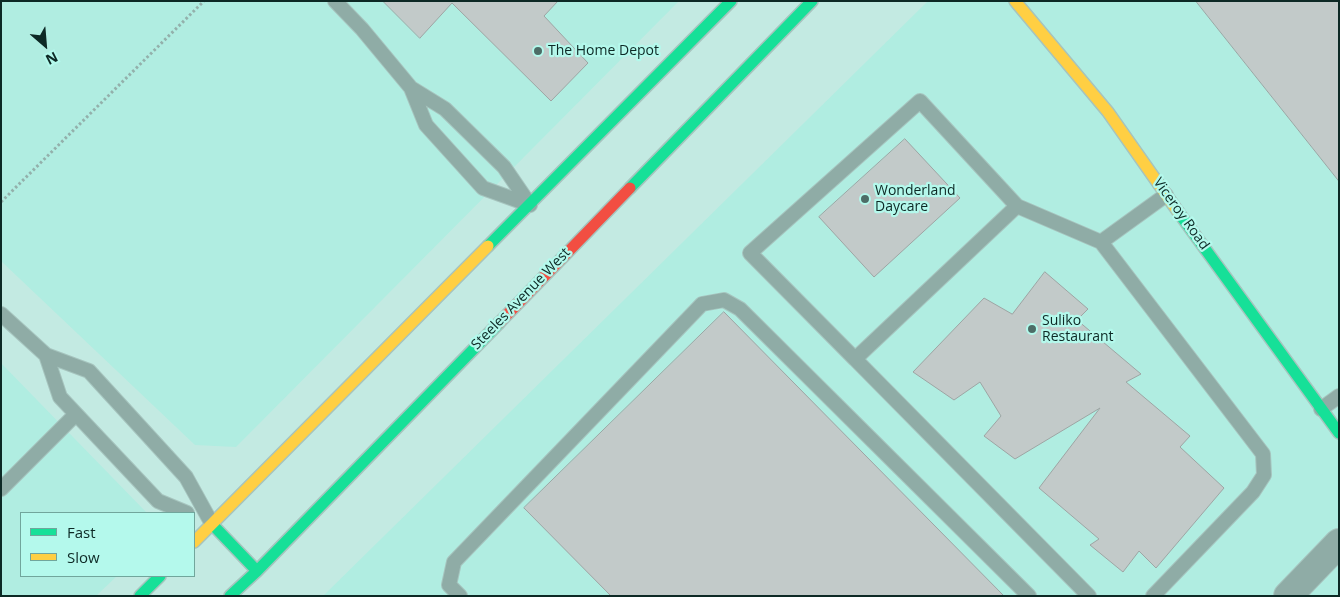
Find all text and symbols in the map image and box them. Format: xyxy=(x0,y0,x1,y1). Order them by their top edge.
north arrow xyxy=(20,20,70,70)
place label: The Home Depot xyxy=(548,43,659,59)
marker: The Home Depot xyxy=(532,45,544,57)
text: N xyxy=(43,48,61,70)
street label: Viceroy Road xyxy=(1149,175,1213,253)
place label: Wonderland Daycare xyxy=(875,183,956,216)
marker: Wonderland Daycare xyxy=(859,193,871,205)
street label: Steeles Avenue West xyxy=(468,245,574,353)
place label: Suliko Restaurant xyxy=(1042,313,1114,346)
marker: Suliko Restaurant xyxy=(1026,323,1038,335)
legend xyxy=(20,512,195,577)
text: Fast xyxy=(67,522,96,542)
text: Slow xyxy=(67,547,100,567)

